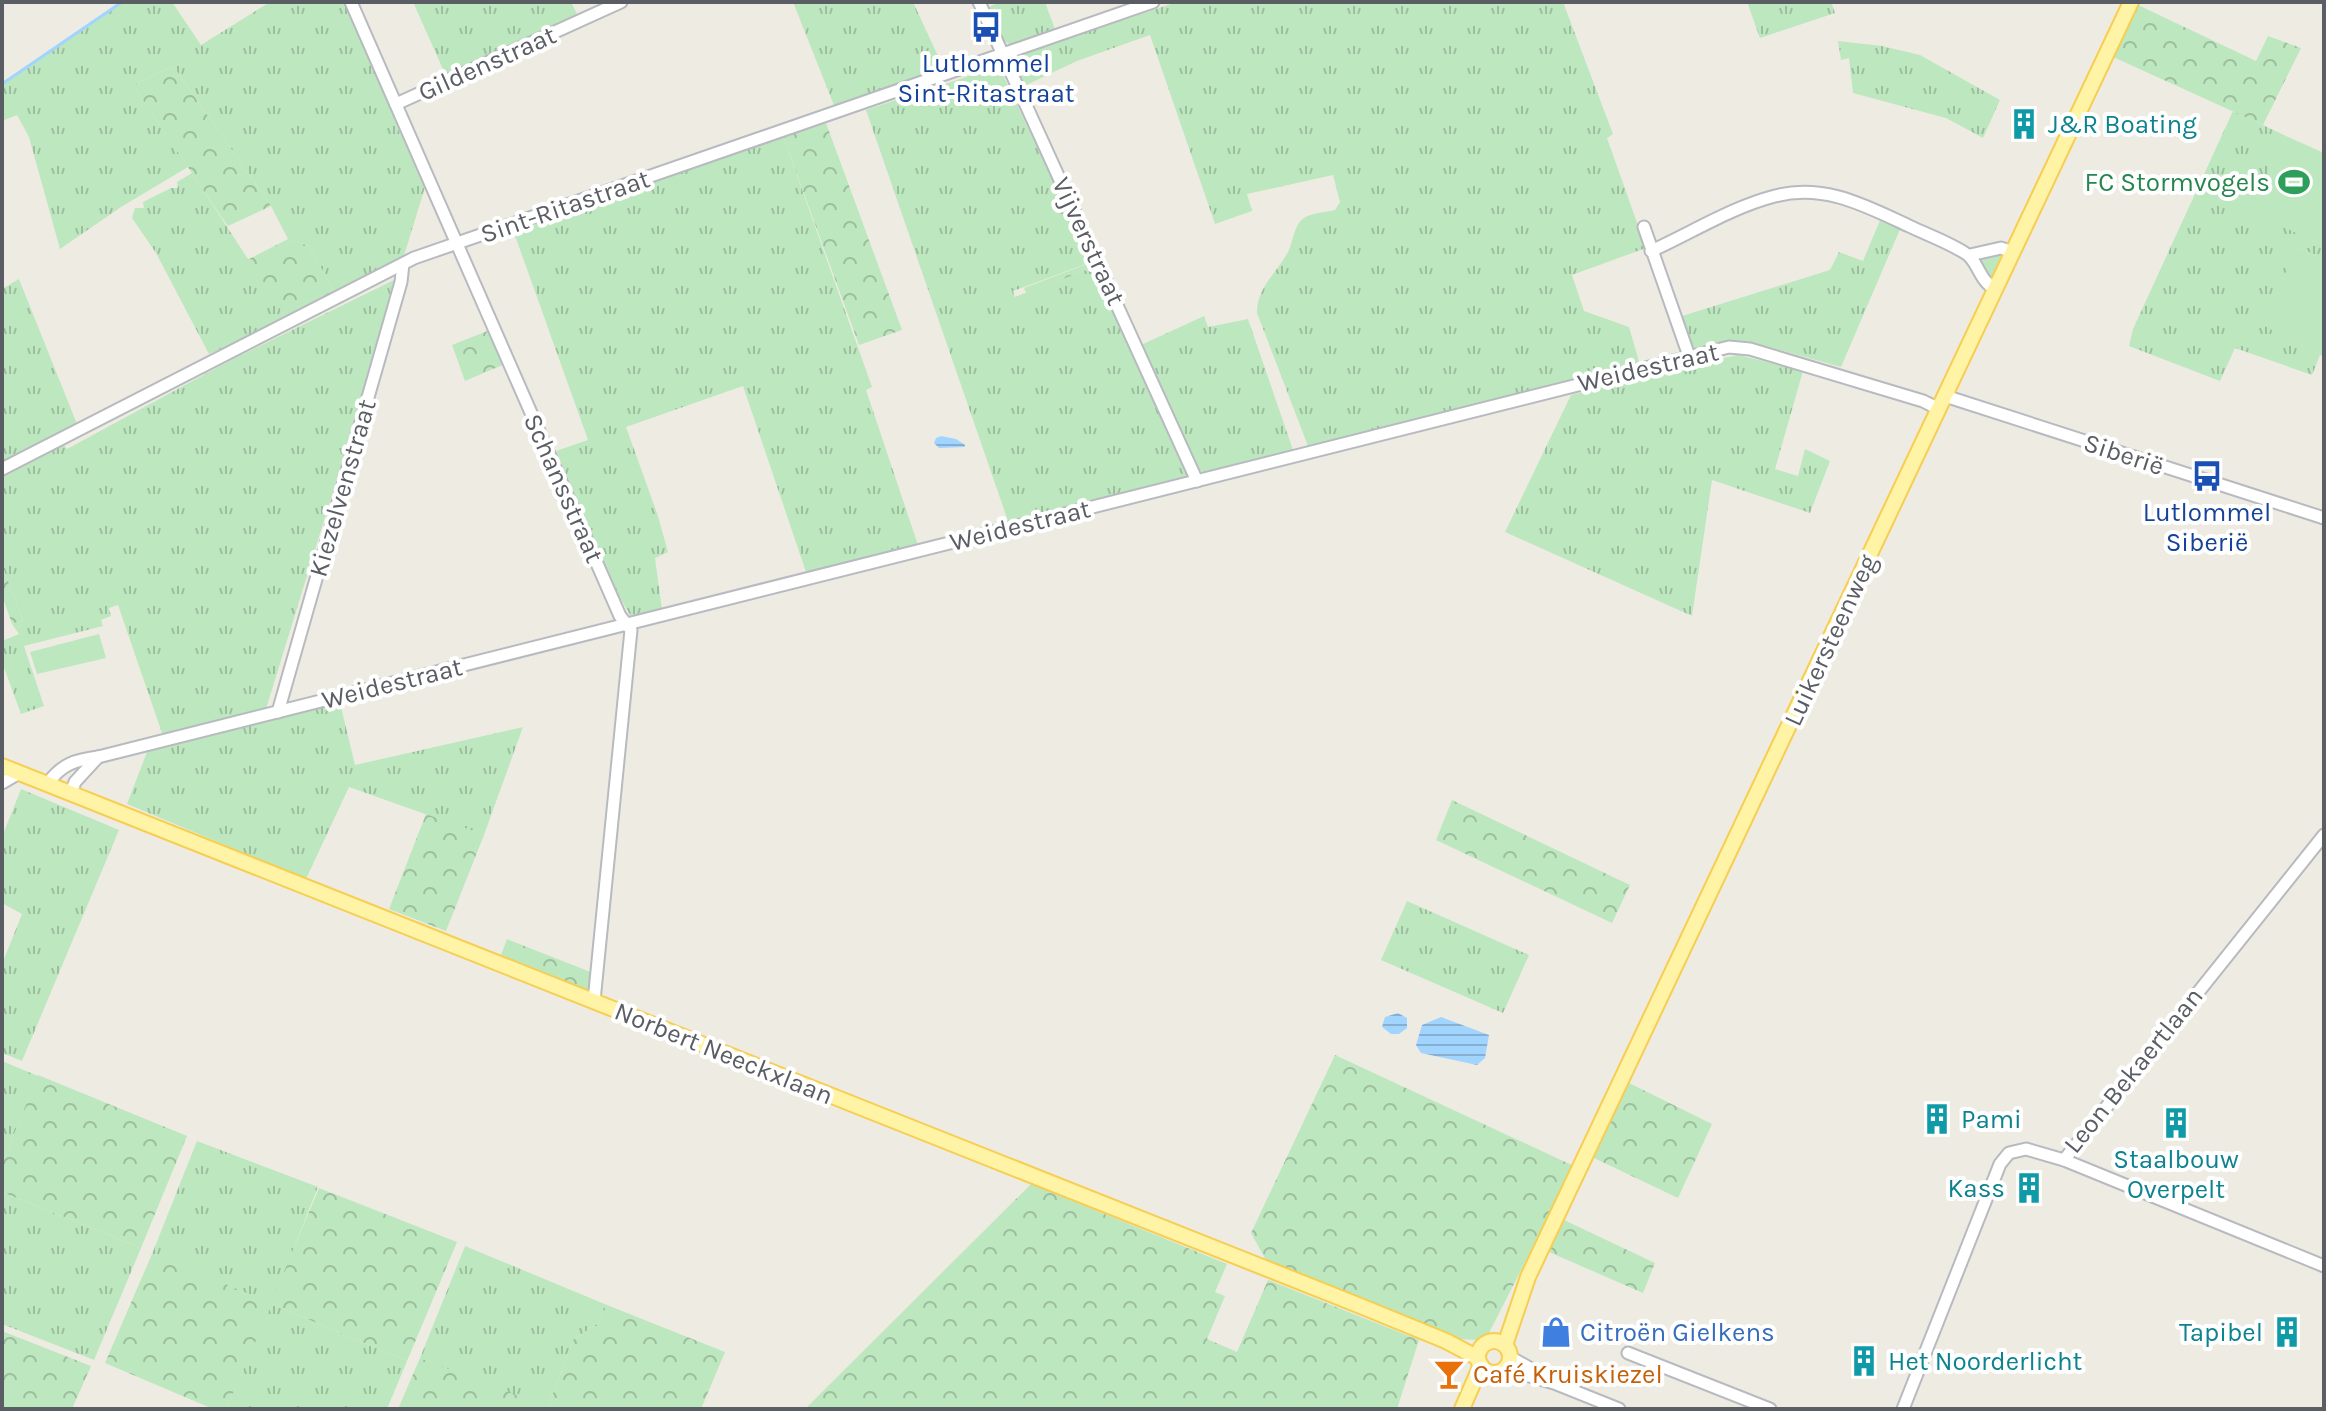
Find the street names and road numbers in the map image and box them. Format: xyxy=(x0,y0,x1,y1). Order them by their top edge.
street label: Gildenstraat xyxy=(414,19,561,108)
street label: Sint-Ritastraat xyxy=(476,163,654,250)
street label: Vijverstraat xyxy=(1045,172,1132,310)
street label: Weidestraat xyxy=(1575,336,1722,399)
street label: Kiezelvenstraat xyxy=(302,396,383,580)
street label: Schansstraat xyxy=(517,409,610,568)
street label: Siberië xyxy=(2080,427,2168,482)
street label: Weidestraat xyxy=(947,493,1094,558)
street label: Luikersteenweg xyxy=(1777,549,1884,731)
street label: Weidestraat xyxy=(319,651,466,716)
street label: Leon Bekaertlaan xyxy=(2057,981,2210,1159)
street label: Norbert Neeckxlaan xyxy=(610,995,838,1111)

